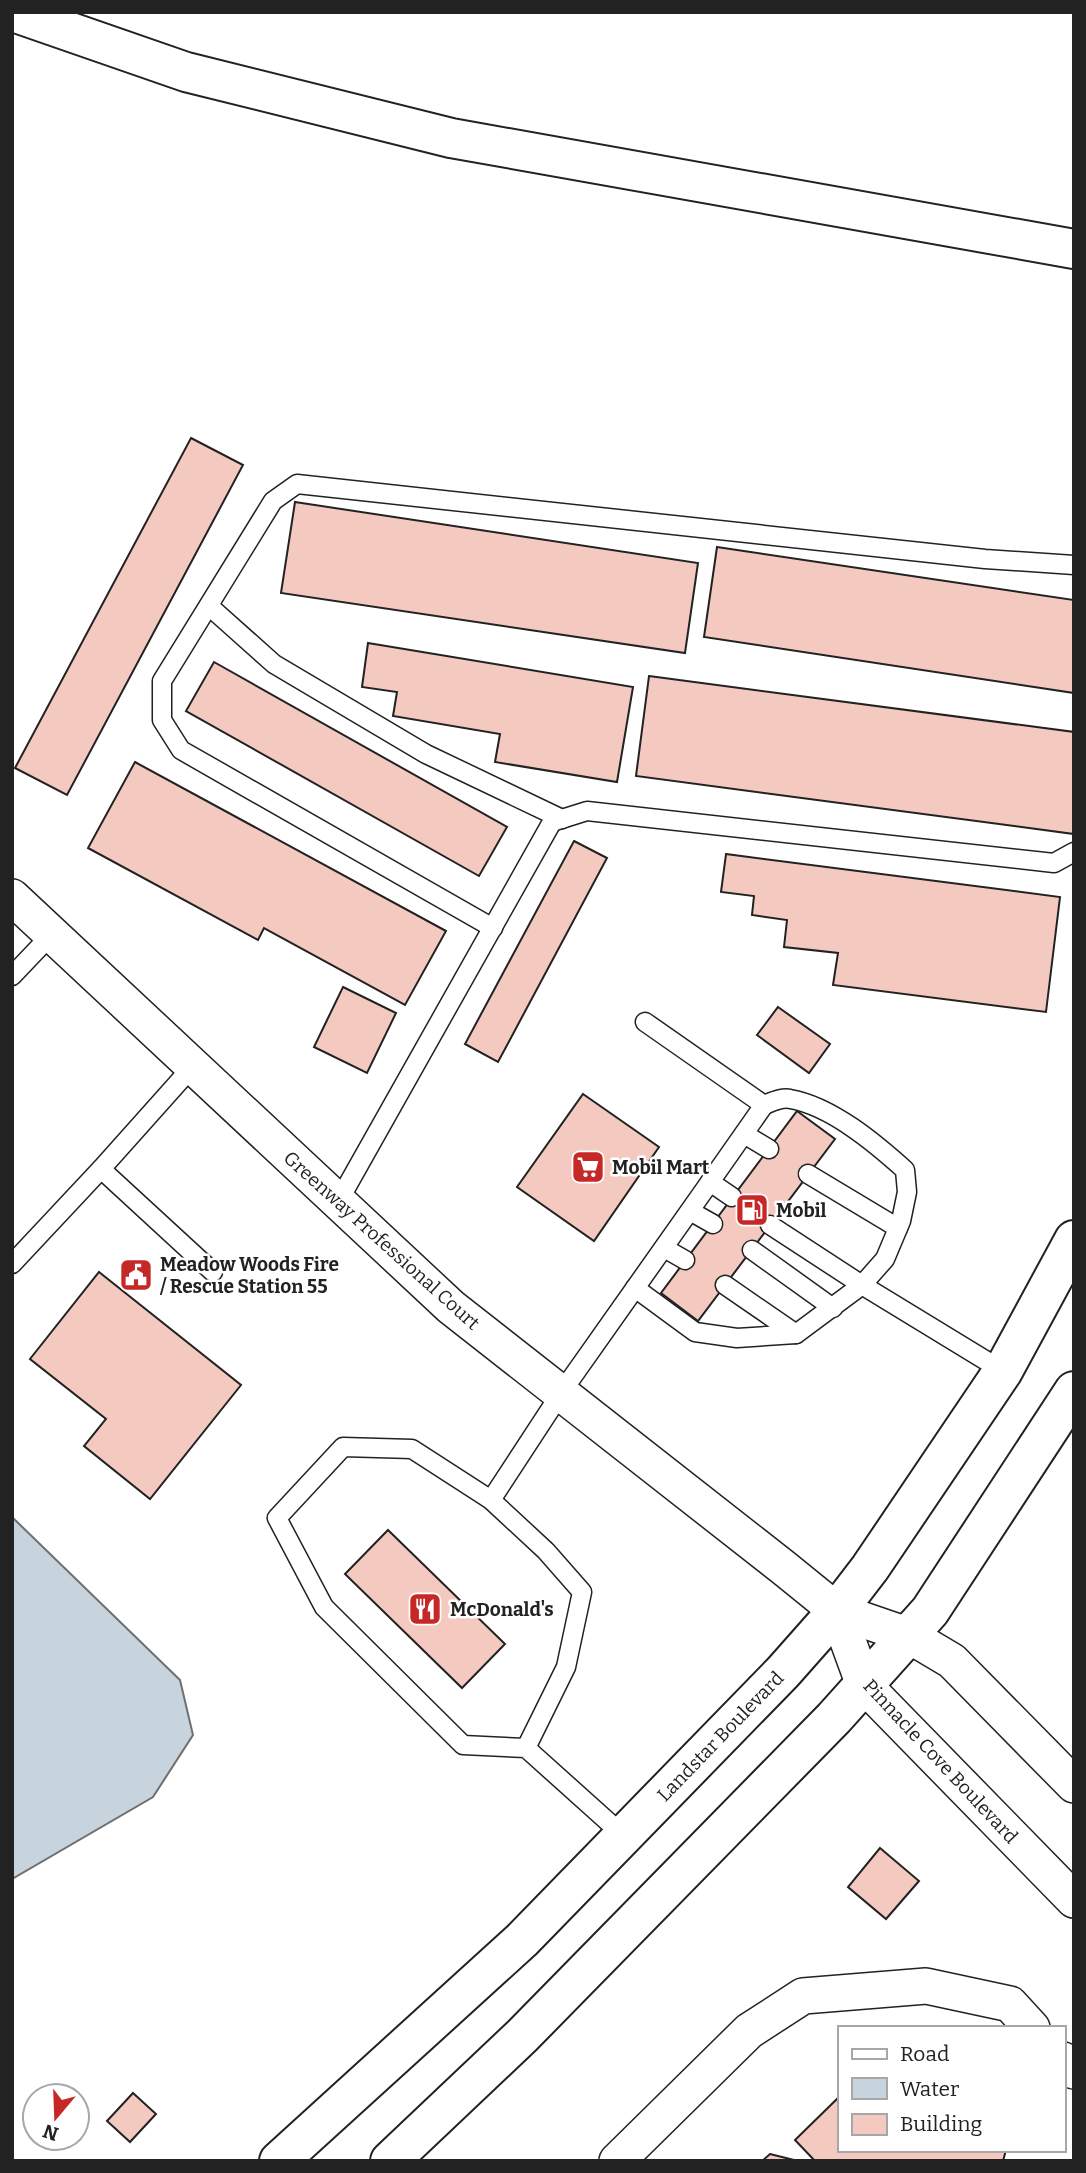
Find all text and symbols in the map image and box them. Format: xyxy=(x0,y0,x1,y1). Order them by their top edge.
street label: Greenway Professional Court xyxy=(279,1146,484,1335)
supermarket icon: Mobil Mart xyxy=(569,1148,607,1186)
place label: Mobil Mart xyxy=(612,1156,710,1179)
fuel station icon: Mobil xyxy=(733,1191,771,1229)
place label: Mobil xyxy=(776,1199,827,1222)
place label: Meadow Woods Fire / Rescue Station 55 xyxy=(159,1253,339,1298)
public building icon: Meadow Woods Fire / Rescue Station 55 xyxy=(117,1256,155,1294)
restaurant icon: McDonald's xyxy=(406,1590,444,1628)
place label: McDonald's xyxy=(450,1598,554,1621)
street label: Landstar Boulevard xyxy=(652,1667,788,1806)
street label: Pinnacle Cove Boulevard xyxy=(859,1675,1023,1848)
legend xyxy=(838,2026,1065,2152)
text: Road xyxy=(900,2041,949,2067)
text: Water xyxy=(900,2076,959,2102)
north arrow xyxy=(21,2082,91,2152)
text: Building xyxy=(900,2111,983,2137)
text: N xyxy=(40,2119,61,2146)

